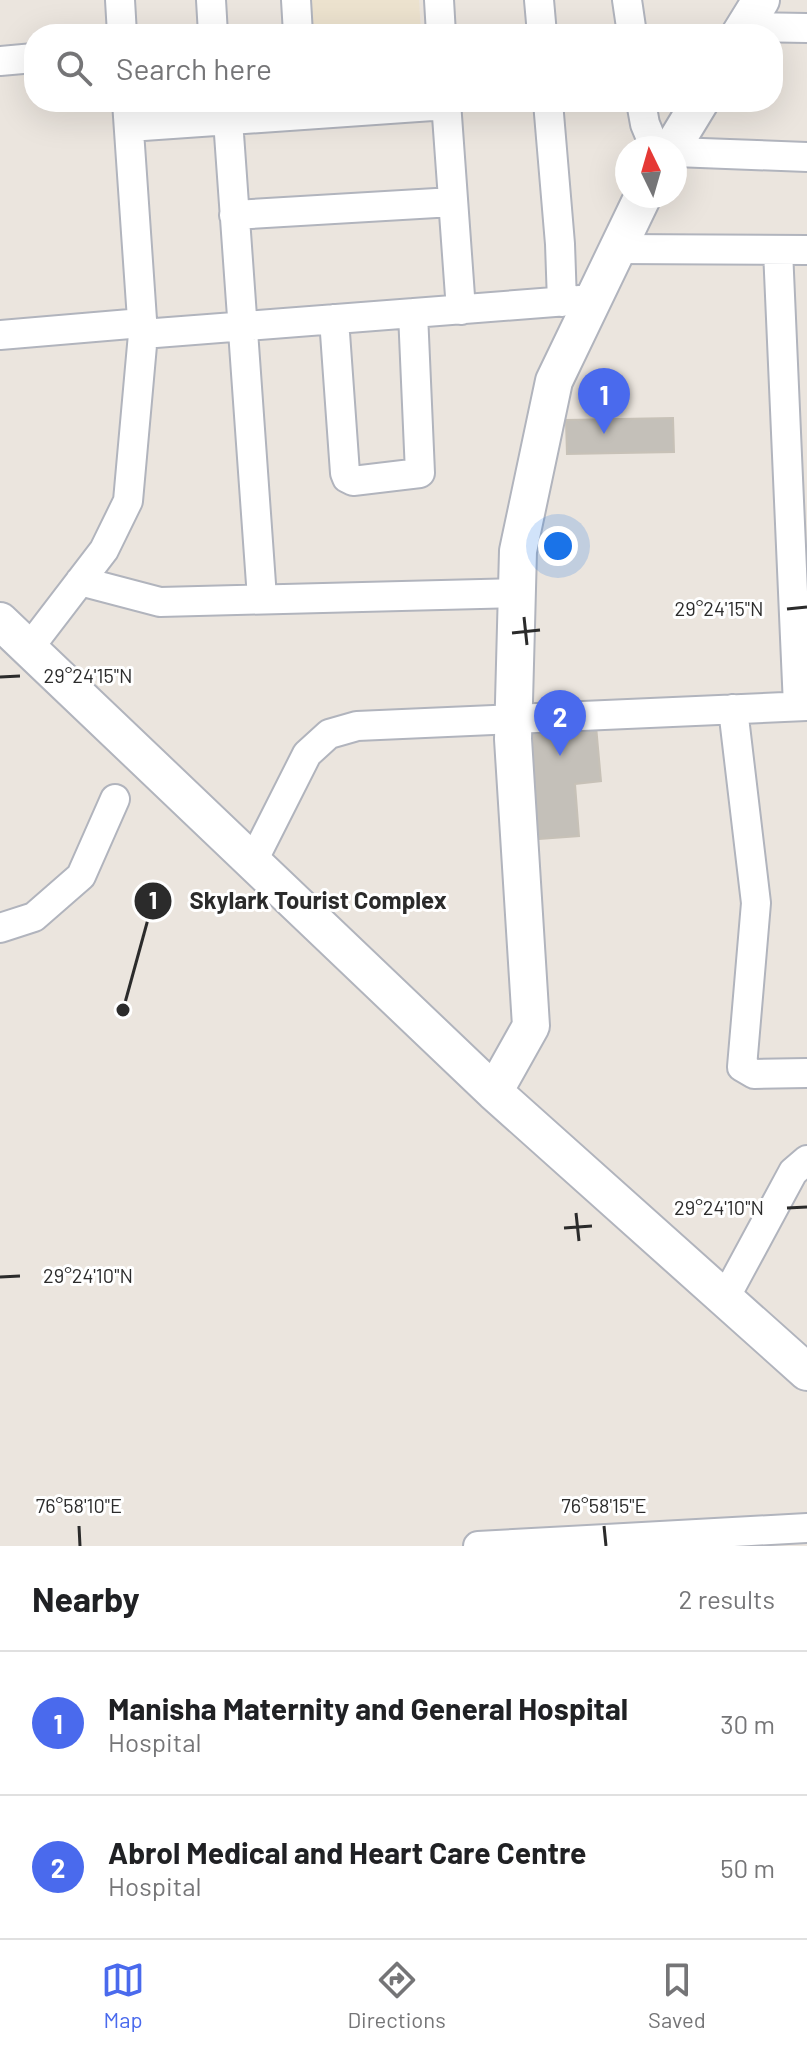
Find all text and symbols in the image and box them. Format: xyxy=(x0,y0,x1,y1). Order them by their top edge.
search box xyxy=(24,24,783,112)
icon: search xyxy=(52,46,96,90)
text: Search here xyxy=(116,50,272,86)
north arrow xyxy=(615,136,687,208)
pin: 1 xyxy=(578,368,630,434)
your location xyxy=(538,526,578,566)
text: 29°24'15"N xyxy=(675,596,763,620)
text: 29°24'15"N xyxy=(44,663,132,687)
pin: 2 xyxy=(534,690,586,756)
callout: Skylark Tourist Complex xyxy=(133,877,463,925)
text: 1 xyxy=(149,885,157,914)
text: Skylark Tourist Complex xyxy=(189,885,447,914)
text: 29°24'10"N xyxy=(674,1195,764,1219)
text: 29°24'10"N xyxy=(43,1263,133,1287)
text: 76°58'10"E xyxy=(36,1493,122,1517)
text: 76°58'15"E xyxy=(561,1493,647,1517)
text: Nearby xyxy=(32,1578,140,1619)
text: 2 results xyxy=(679,1583,775,1614)
text: Manisha Maternity and General Hospital xyxy=(108,1690,628,1726)
text: 1 xyxy=(53,1708,63,1739)
text: 30 m xyxy=(720,1708,775,1739)
text: Hospital xyxy=(108,1726,201,1757)
text: Abrol Medical and Heart Care Centre xyxy=(108,1834,586,1870)
text: 2 xyxy=(51,1852,65,1883)
text: 50 m xyxy=(720,1852,775,1883)
text: Hospital xyxy=(108,1870,201,1901)
tab: Map xyxy=(101,1958,145,2032)
tab: Directions xyxy=(347,1958,446,2032)
tab: Saved xyxy=(648,1958,706,2032)

